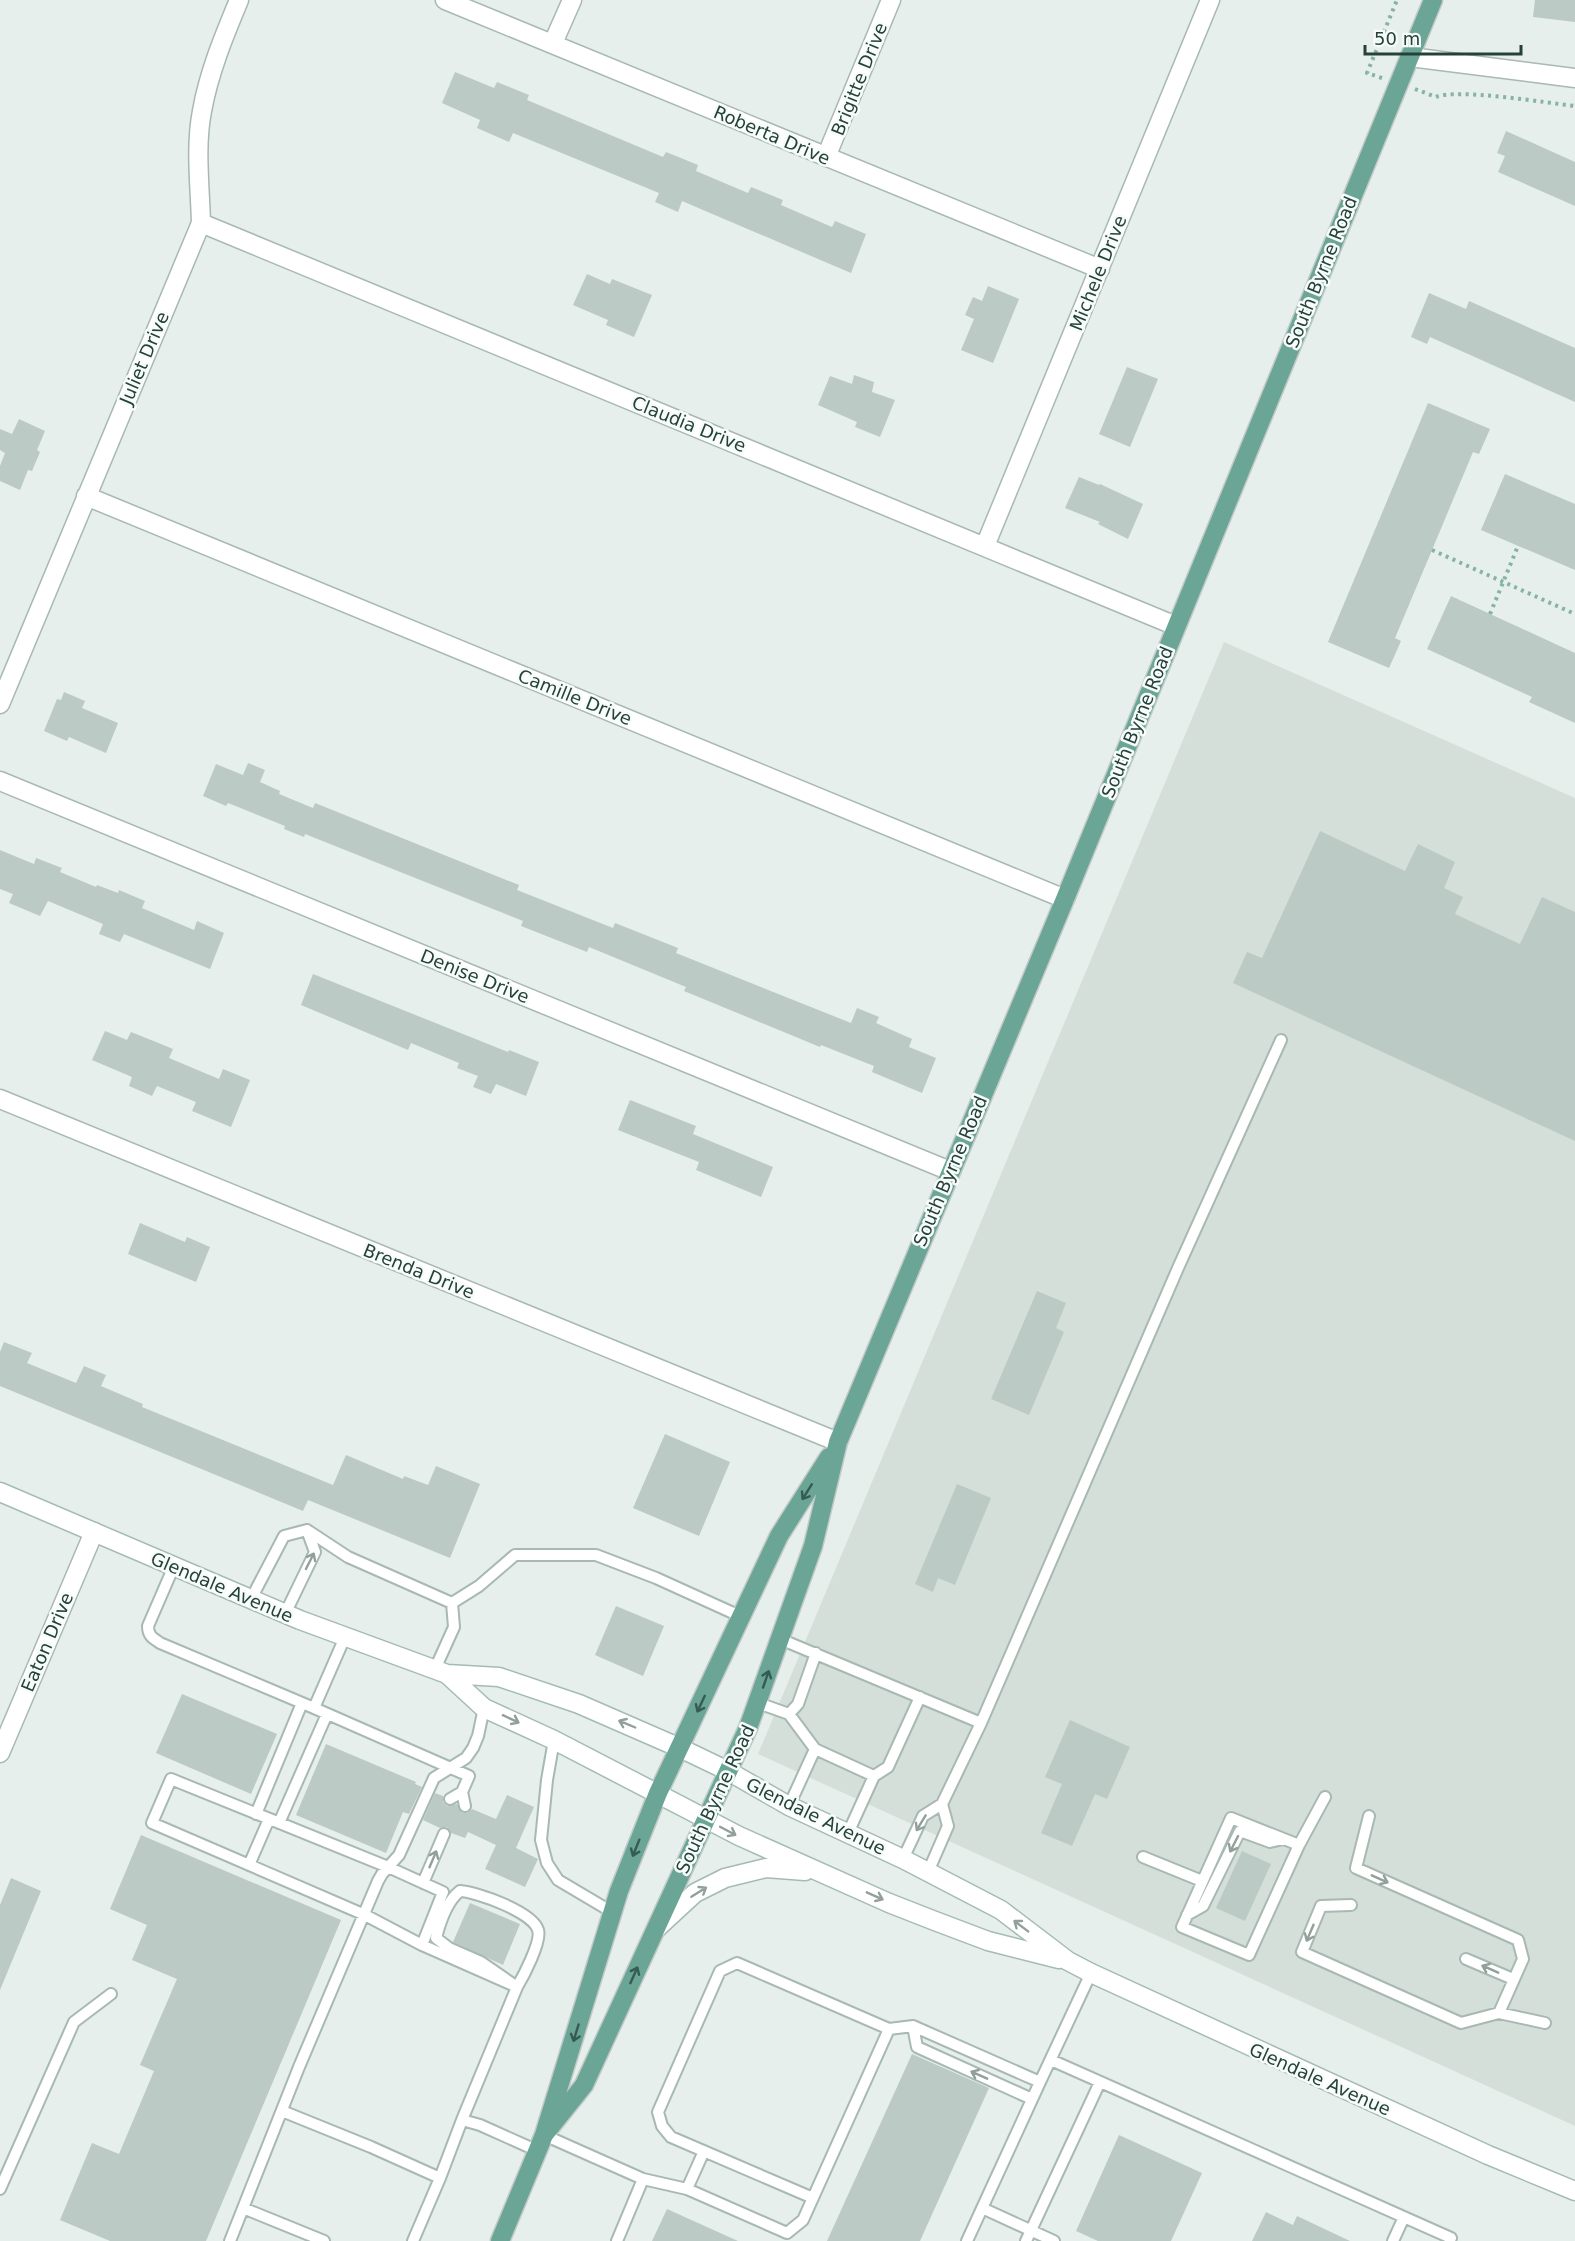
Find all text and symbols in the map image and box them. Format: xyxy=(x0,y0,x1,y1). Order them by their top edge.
scale bar xyxy=(1365,18,1521,56)
street label: Brigitte Drive xyxy=(827,19,891,139)
text: 50 m xyxy=(1374,28,1420,49)
street label: Roberta Drive xyxy=(711,101,833,169)
street label: South Byrne Road xyxy=(1281,193,1361,351)
street label: Michele Drive xyxy=(1065,212,1131,334)
street label: Juliet Drive xyxy=(115,309,173,408)
street label: Claudia Drive xyxy=(629,392,749,456)
street label: South Byrne Road xyxy=(1097,643,1177,801)
street label: Camille Drive xyxy=(515,665,635,729)
street label: Denise Drive xyxy=(418,945,532,1007)
street label: South Byrne Road xyxy=(909,1093,991,1249)
street label: Brenda Drive xyxy=(360,1239,478,1303)
one-way arrow xyxy=(801,1483,813,1500)
street label: Glendale Avenue xyxy=(148,1548,296,1626)
one-way arrow xyxy=(305,1553,316,1571)
street label: Eaton Drive xyxy=(17,1589,77,1695)
one-way arrow xyxy=(762,1670,773,1689)
one-way arrow xyxy=(694,1694,706,1712)
one-way arrow xyxy=(502,1714,520,1725)
one-way arrow xyxy=(618,1718,636,1730)
street label: South Byrne Road xyxy=(671,1721,759,1877)
street label: Glendale Avenue xyxy=(743,1773,889,1859)
one-way arrow xyxy=(915,1814,927,1831)
one-way arrow xyxy=(719,1826,737,1837)
one-way arrow xyxy=(1228,1834,1239,1852)
one-way arrow xyxy=(630,1838,641,1856)
one-way arrow xyxy=(428,1850,440,1868)
one-way arrow xyxy=(1371,1874,1389,1885)
one-way arrow xyxy=(690,1886,707,1898)
one-way arrow xyxy=(865,1891,883,1903)
one-way arrow xyxy=(1014,1919,1030,1932)
one-way arrow xyxy=(1304,1923,1315,1941)
one-way arrow xyxy=(1481,1963,1499,1974)
one-way arrow xyxy=(628,1967,640,1985)
one-way arrow xyxy=(570,2023,581,2042)
street label: Glendale Avenue xyxy=(1246,2038,1394,2120)
one-way arrow xyxy=(970,2069,988,2081)

